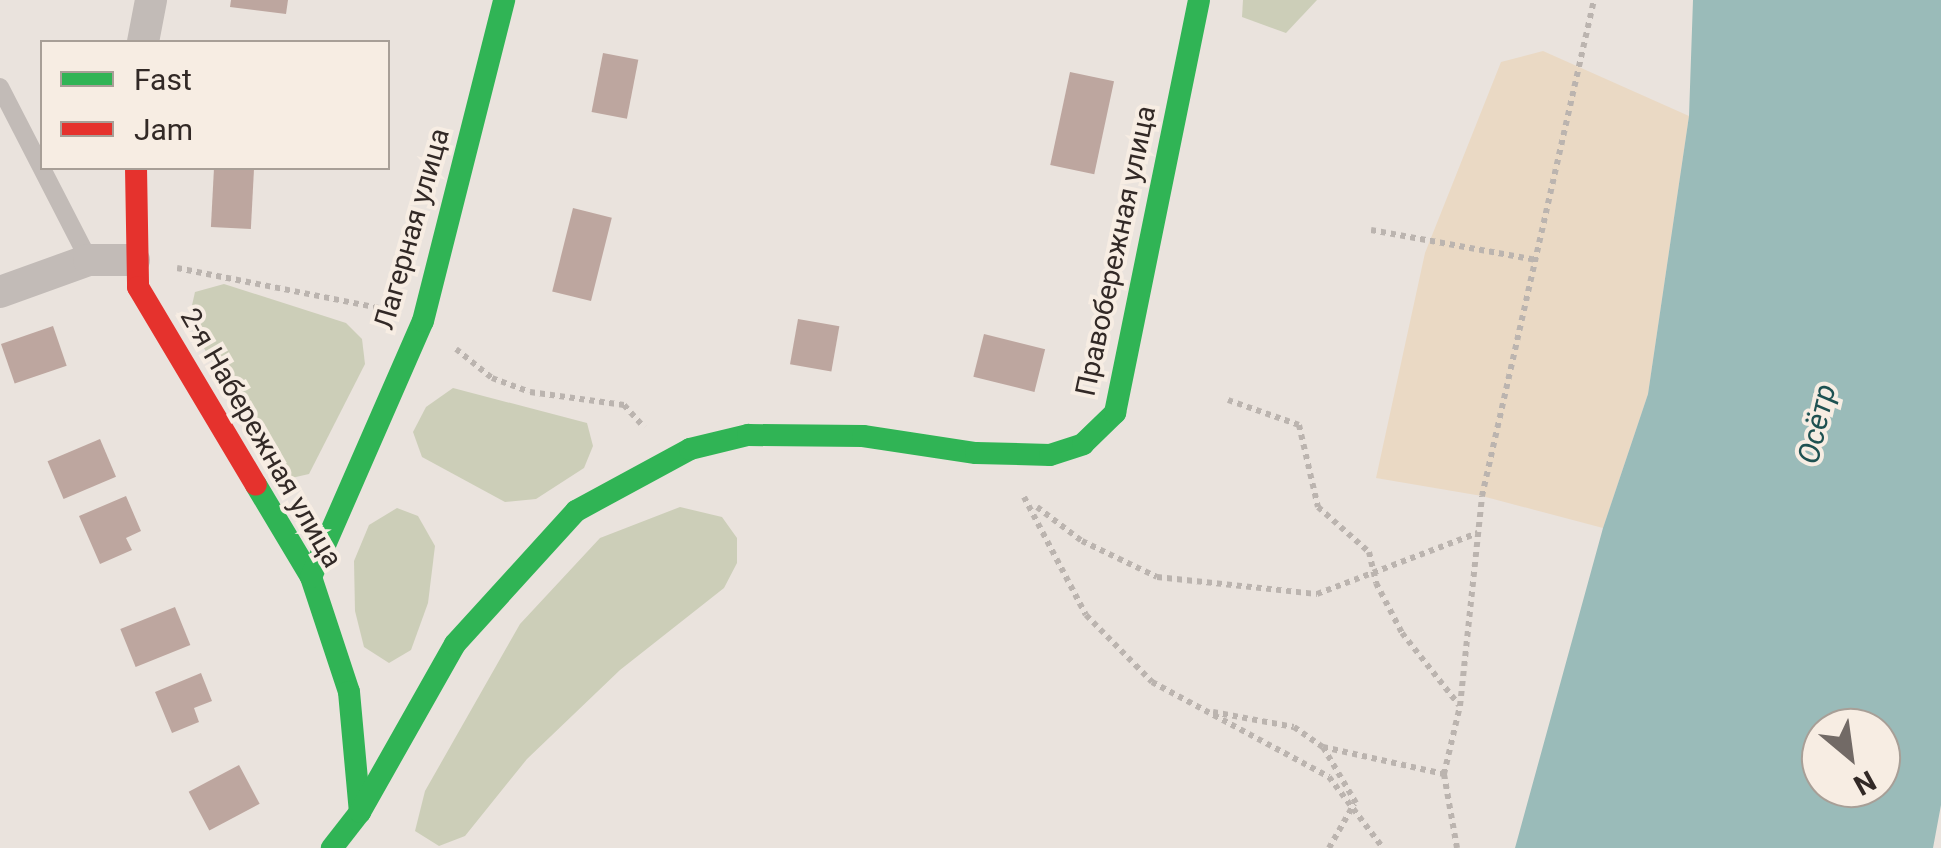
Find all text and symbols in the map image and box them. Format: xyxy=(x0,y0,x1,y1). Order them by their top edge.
legend xyxy=(40,40,390,170)
text: Fast xyxy=(134,62,192,97)
street label: Правобережная улица xyxy=(1069,103,1163,399)
text: Jam xyxy=(134,112,193,147)
street label: Лагерная улица xyxy=(367,125,457,333)
street label: 2-я Набережная улица xyxy=(173,302,349,574)
water label: Осётр xyxy=(1790,381,1844,467)
north arrow xyxy=(1801,708,1901,808)
text: N xyxy=(1848,764,1881,802)

